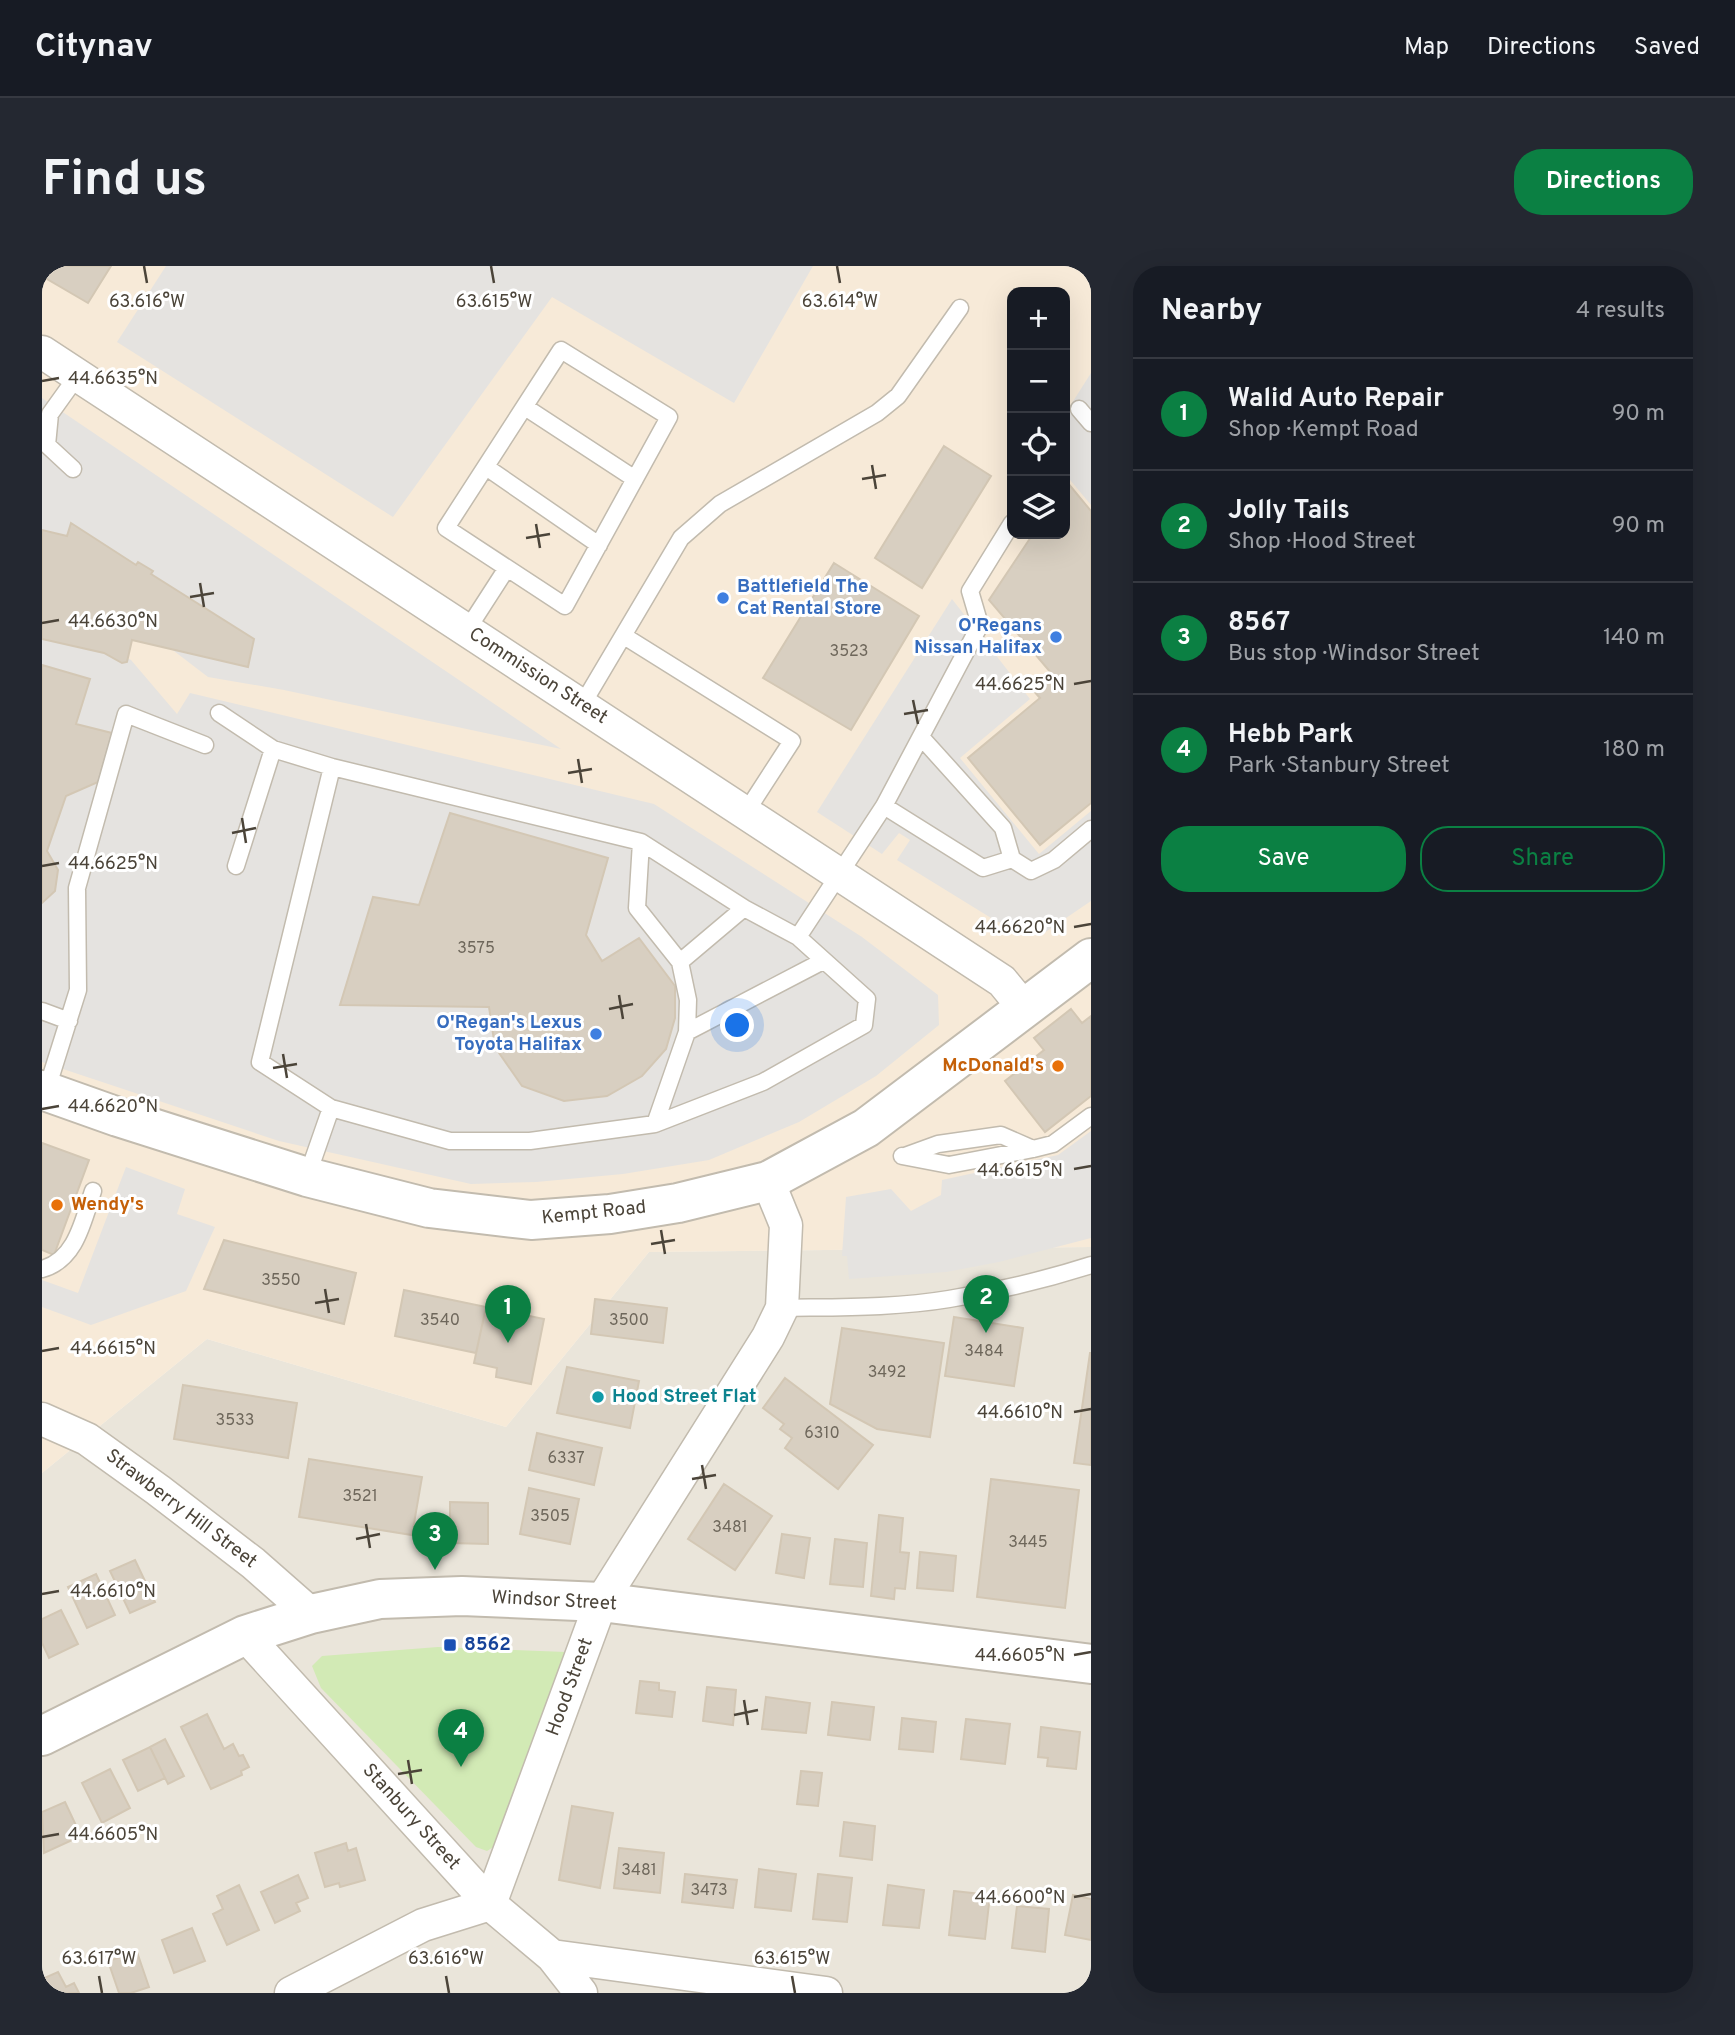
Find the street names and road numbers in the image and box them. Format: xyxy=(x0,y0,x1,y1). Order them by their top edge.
street label: Commission Street xyxy=(464,622,612,730)
street label: Kempt Road xyxy=(541,1196,647,1230)
street label: Strawberry Hill Street xyxy=(100,1444,262,1574)
street label: Windsor Street xyxy=(491,1586,617,1616)
street label: Hood Street xyxy=(541,1635,599,1739)
street label: Stanbury Street xyxy=(357,1759,465,1875)

